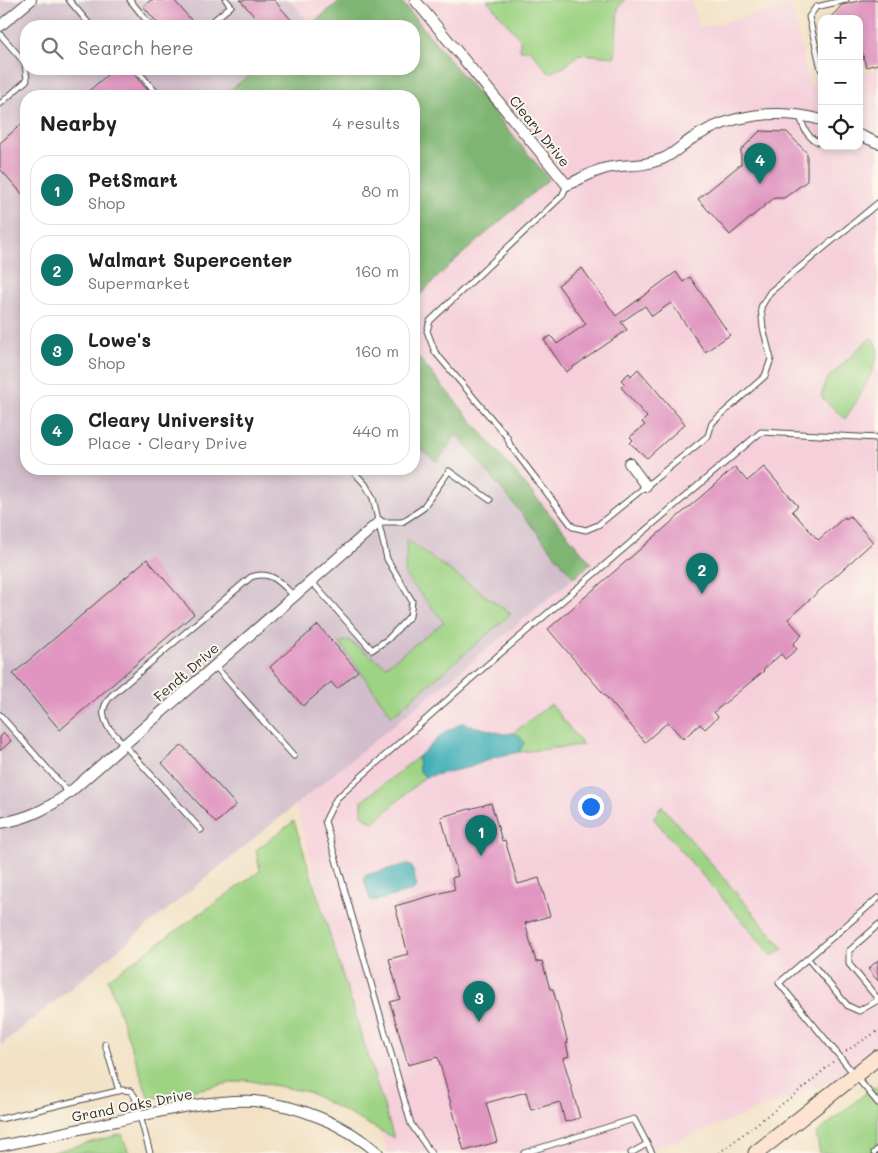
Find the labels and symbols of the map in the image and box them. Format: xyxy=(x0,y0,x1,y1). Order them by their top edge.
street label: Cleary Drive xyxy=(505,91,575,171)
pin: 4 xyxy=(744,143,776,184)
pin: 2 xyxy=(686,553,718,594)
street label: Fendt Drive xyxy=(149,638,223,706)
your location xyxy=(578,794,604,820)
pin: 1 xyxy=(465,815,497,856)
pin: 3 xyxy=(463,981,495,1022)
street label: Grand Oaks Drive xyxy=(70,1084,194,1126)

